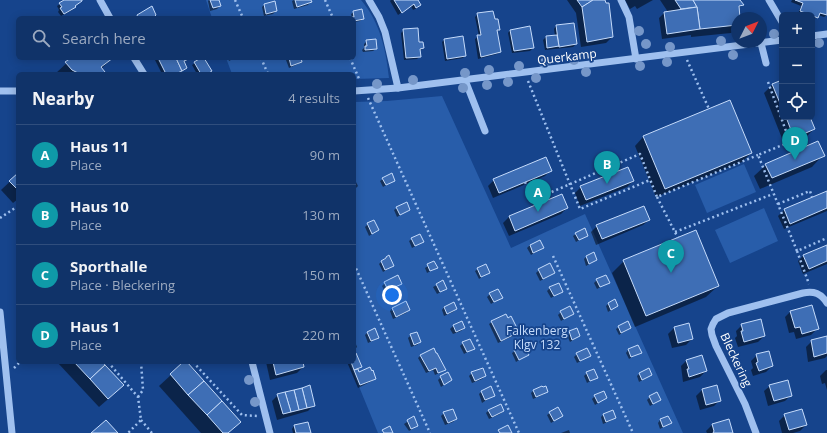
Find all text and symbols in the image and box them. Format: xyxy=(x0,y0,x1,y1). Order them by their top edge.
north arrow xyxy=(731,12,767,48)
map controls xyxy=(779,12,815,120)
button: + xyxy=(779,12,815,48)
search box xyxy=(16,16,356,60)
icon: search xyxy=(30,27,52,49)
text: Search here xyxy=(62,28,146,48)
street label: Querkamp xyxy=(536,44,598,69)
button: − xyxy=(779,48,815,84)
button: locate xyxy=(779,84,815,120)
text: Nearby xyxy=(32,87,94,110)
text: 4 results xyxy=(288,89,340,107)
pin: D xyxy=(782,127,808,160)
text: Haus 11 xyxy=(70,136,129,156)
text: A xyxy=(41,146,49,164)
text: 90 m xyxy=(310,146,340,164)
pin: B xyxy=(594,151,620,184)
text: Place xyxy=(70,156,102,174)
pin: A xyxy=(525,179,551,212)
text: Haus 10 xyxy=(70,196,129,216)
text: B xyxy=(41,206,49,224)
text: 130 m xyxy=(302,206,340,224)
text: Place xyxy=(70,216,102,234)
pin: C xyxy=(658,240,684,273)
text: Sporthalle xyxy=(70,256,147,276)
text: C xyxy=(41,266,49,284)
text: 150 m xyxy=(302,266,340,284)
text: Place · Bleckering xyxy=(70,276,175,294)
your location xyxy=(382,285,402,305)
text: Haus 1 xyxy=(70,316,120,336)
park label: Falkenberg Klgv 132 xyxy=(506,322,568,353)
text: D xyxy=(40,326,50,344)
text: 220 m xyxy=(302,326,340,344)
street label: Bleckering xyxy=(716,330,757,390)
text: Place xyxy=(70,336,102,354)

